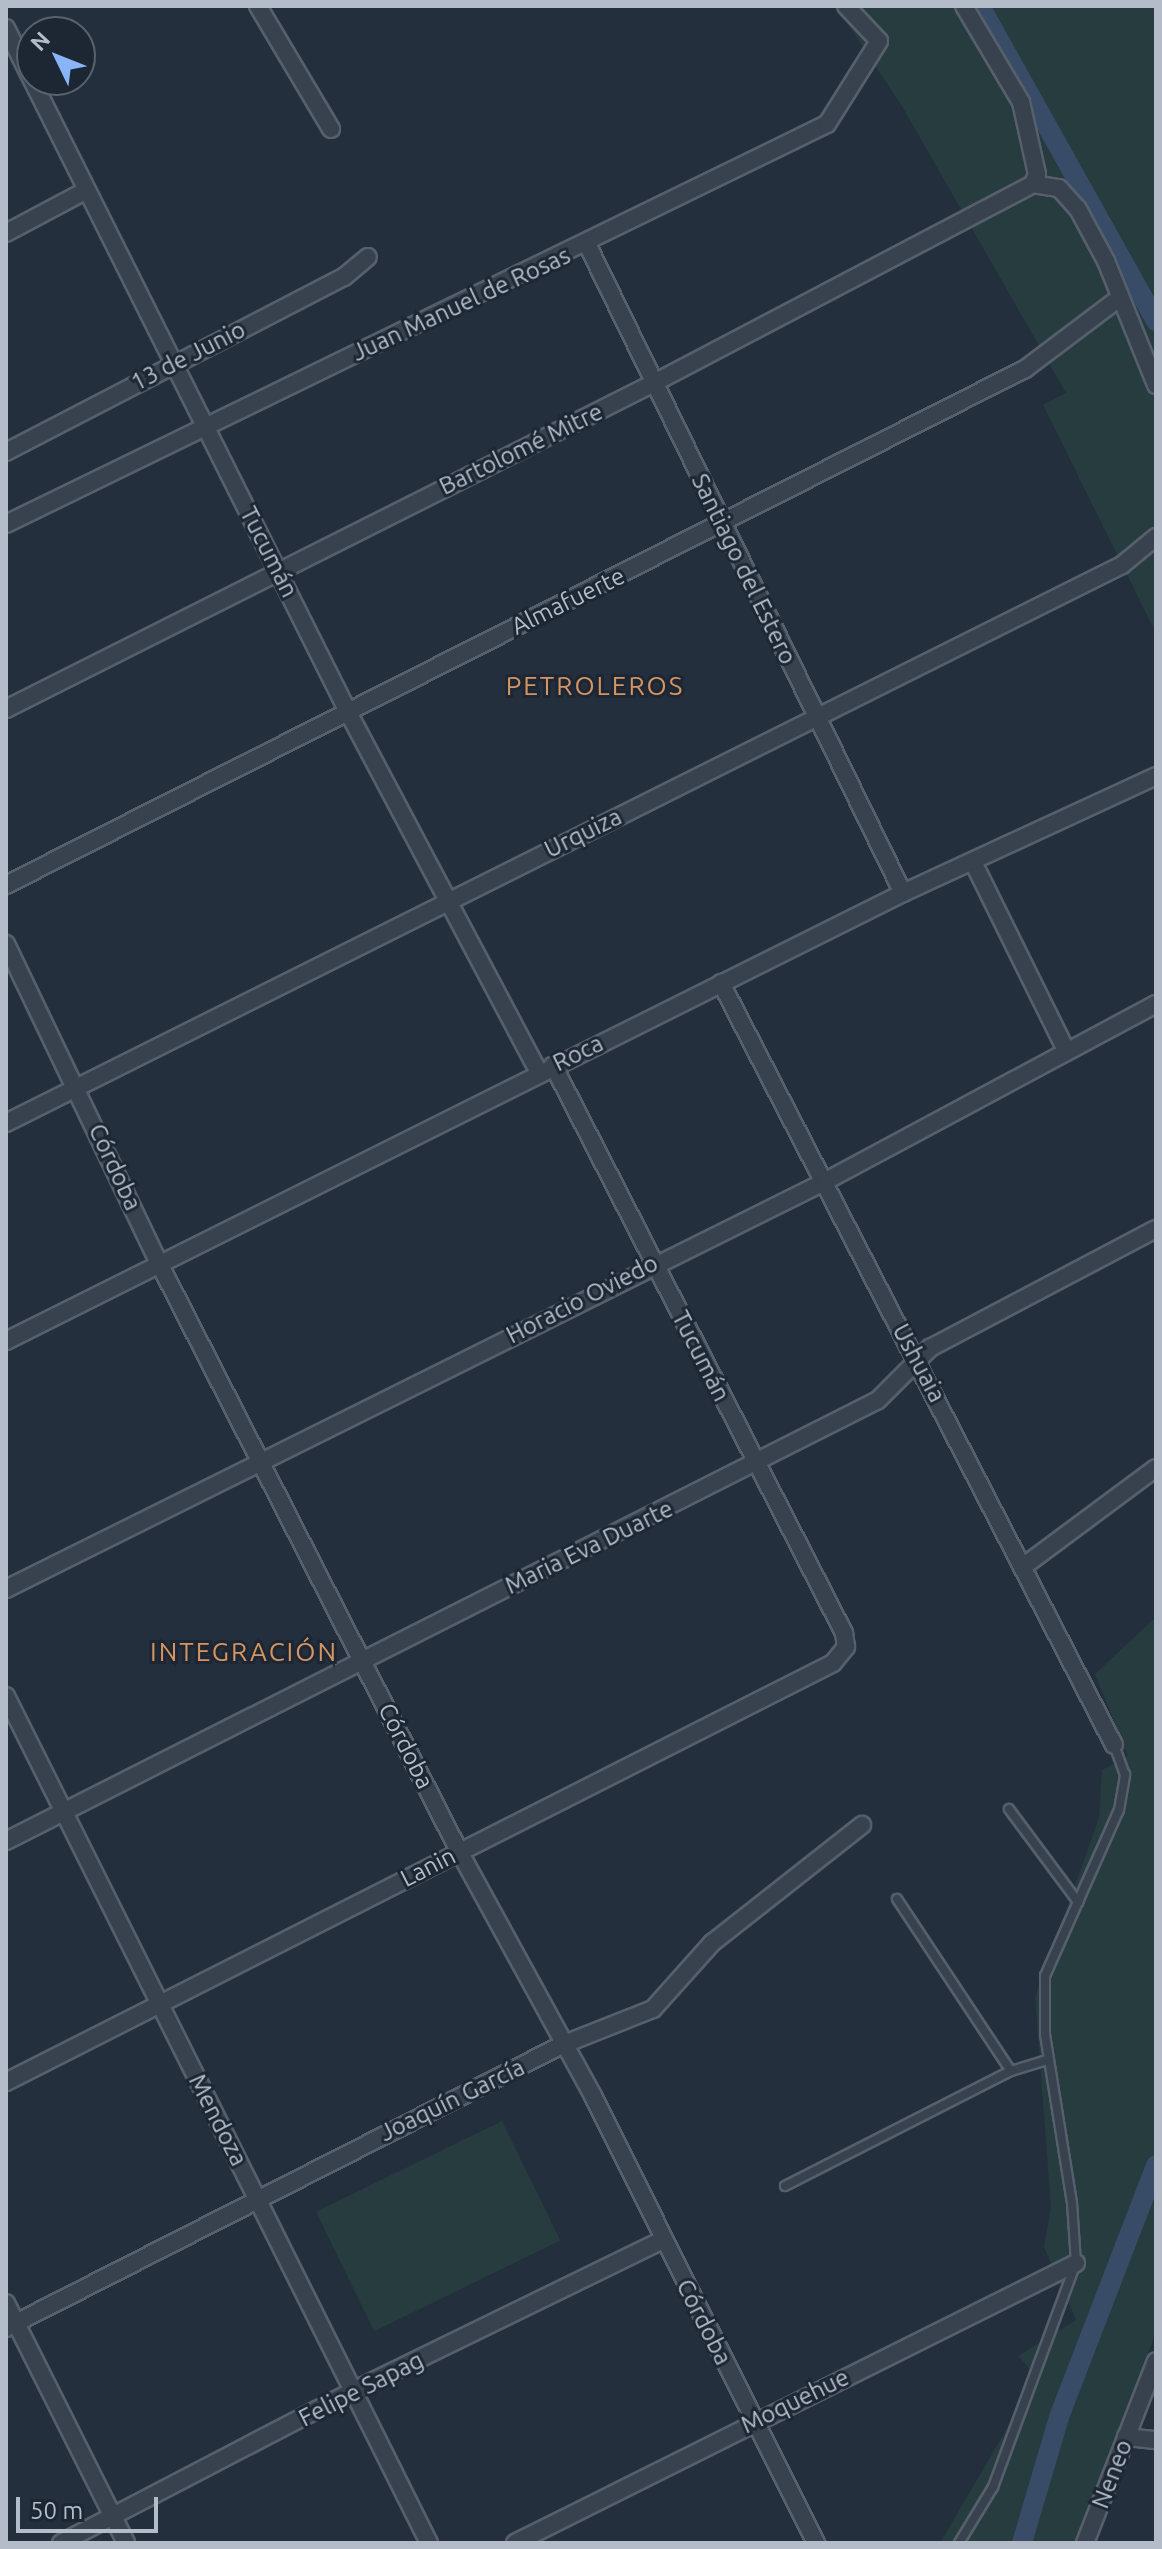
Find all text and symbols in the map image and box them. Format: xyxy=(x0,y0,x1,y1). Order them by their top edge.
north arrow xyxy=(16,16,96,96)
text: N xyxy=(25,26,54,55)
street label: Juan Manuel de Rosas xyxy=(347,241,575,367)
street label: 13 de Junio xyxy=(126,315,250,397)
street label: Bartolomé Mitre xyxy=(435,397,607,501)
street label: Santiago del Estero xyxy=(685,469,803,669)
street label: Tucumán xyxy=(234,502,304,602)
street label: Almafuerte xyxy=(507,561,629,641)
district label: PETROLEROS xyxy=(506,670,684,702)
street label: Urquiza xyxy=(540,802,626,864)
street label: Roca xyxy=(548,1029,608,1077)
street label: Córdoba xyxy=(82,1119,148,1215)
street label: Horacio Oviedo xyxy=(501,1248,663,1350)
street label: Tucumán xyxy=(666,1306,736,1406)
street label: Ushuaia xyxy=(886,1319,952,1407)
street label: Maria Eva Duarte xyxy=(500,1494,678,1600)
district label: INTEGRACIÓN xyxy=(150,1636,338,1668)
street label: Córdoba xyxy=(372,1698,440,1794)
street label: Lanin xyxy=(396,1841,460,1893)
street label: Joaquín García xyxy=(375,2053,529,2147)
street label: Mendoza xyxy=(183,2069,253,2171)
street label: Córdoba xyxy=(670,2274,738,2370)
street label: Felipe Sapag xyxy=(294,2345,428,2433)
street label: Moquehue xyxy=(736,2363,854,2439)
street label: Neneo xyxy=(1086,2436,1138,2512)
scale bar xyxy=(20,2481,162,2531)
text: 50 m xyxy=(30,2497,83,2524)

